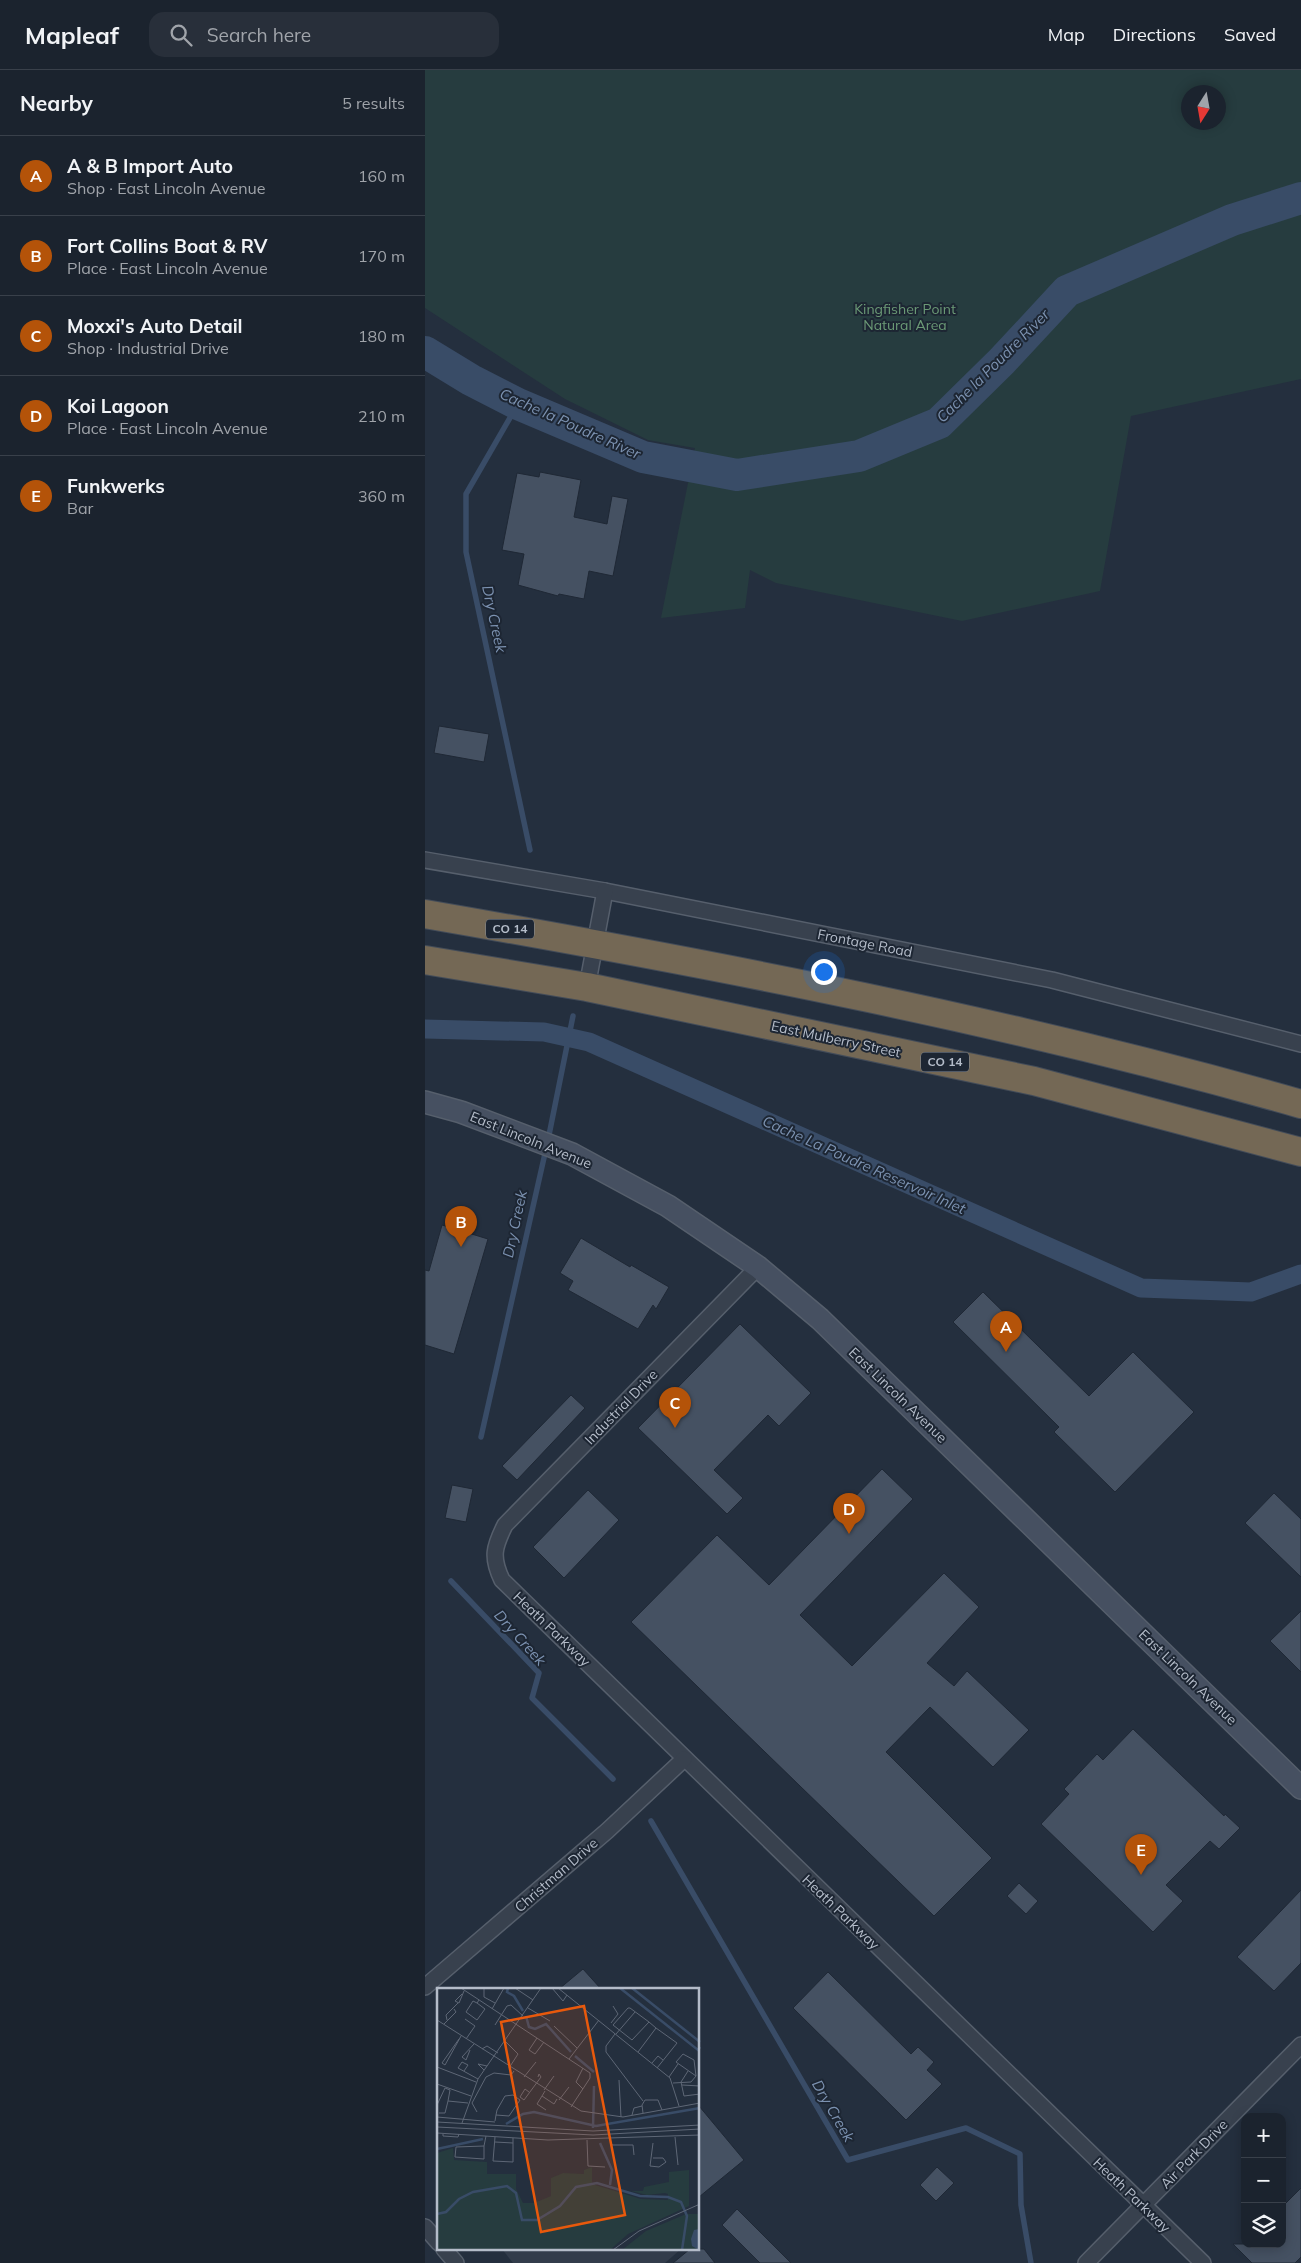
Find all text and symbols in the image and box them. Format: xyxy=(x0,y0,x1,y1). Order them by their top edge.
search box xyxy=(149,12,499,57)
text: Mapleaf xyxy=(25,20,119,50)
icon: search xyxy=(167,21,195,49)
text: Search here xyxy=(207,23,311,47)
text: Map xyxy=(1048,23,1085,46)
text: Directions xyxy=(1113,23,1196,46)
text: Saved xyxy=(1224,23,1276,46)
north arrow xyxy=(1181,85,1226,130)
text: Nearby xyxy=(20,90,93,116)
text: 5 results xyxy=(342,93,405,113)
text: A & B Import Auto xyxy=(67,154,233,178)
text: A xyxy=(30,166,42,186)
text: 160 m xyxy=(358,166,405,186)
text: Shop · East Lincoln Avenue xyxy=(67,178,266,198)
text: Fort Collins Boat & RV xyxy=(67,234,267,258)
text: B xyxy=(30,246,42,266)
text: 170 m xyxy=(358,246,405,266)
text: Place · East Lincoln Avenue xyxy=(67,258,268,278)
park label: Kingfisher Point Natural Area xyxy=(854,300,956,334)
water label: Cache la Poudre River xyxy=(932,305,1054,426)
text: Moxxi's Auto Detail xyxy=(67,314,243,338)
text: C xyxy=(31,326,41,346)
text: 180 m xyxy=(358,326,405,346)
text: Shop · Industrial Drive xyxy=(67,338,229,358)
water label: Cache la Poudre River xyxy=(497,384,644,463)
text: Koi Lagoon xyxy=(67,394,169,418)
text: D xyxy=(30,406,42,426)
text: 210 m xyxy=(358,406,405,426)
text: Place · East Lincoln Avenue xyxy=(67,418,268,438)
text: Funkwerks xyxy=(67,474,165,498)
text: E xyxy=(31,486,41,506)
text: 360 m xyxy=(358,486,405,506)
text: Bar xyxy=(67,498,93,518)
water label: Dry Creek xyxy=(478,583,511,656)
road number: CO 14 xyxy=(486,920,534,939)
street label: Frontage Road xyxy=(816,925,914,961)
your location xyxy=(811,959,837,985)
street label: East Mulberry Street xyxy=(770,1016,902,1062)
road number: CO 14 xyxy=(921,1052,969,1072)
street label: East Lincoln Avenue xyxy=(467,1107,595,1173)
water label: Cache La Poudre Reservoir Inlet xyxy=(760,1111,969,1218)
water label: Dry Creek xyxy=(498,1187,531,1259)
pin: B xyxy=(445,1206,477,1247)
pin: A xyxy=(990,1311,1022,1352)
street label: East Lincoln Avenue xyxy=(845,1343,951,1447)
street label: Industrial Drive xyxy=(581,1366,661,1448)
pin: C xyxy=(659,1387,691,1428)
pin: D xyxy=(833,1493,865,1534)
street label: Heath Parkway xyxy=(510,1588,595,1671)
water label: Dry Creek xyxy=(490,1606,551,1670)
street label: East Lincoln Avenue xyxy=(1135,1625,1241,1729)
street label: Christman Drive xyxy=(511,1834,601,1916)
pin: E xyxy=(1125,1834,1157,1875)
street label: Heath Parkway xyxy=(799,1871,884,1954)
inset map xyxy=(437,1988,700,2250)
water label: Dry Creek xyxy=(808,2076,859,2146)
map controls xyxy=(1241,2113,1286,2248)
button: + xyxy=(1241,2113,1286,2158)
street label: Air Park Drive xyxy=(1157,2116,1231,2192)
street label: Heath Parkway xyxy=(1090,2154,1175,2237)
button: − xyxy=(1241,2158,1286,2203)
button: layers xyxy=(1241,2203,1286,2248)

